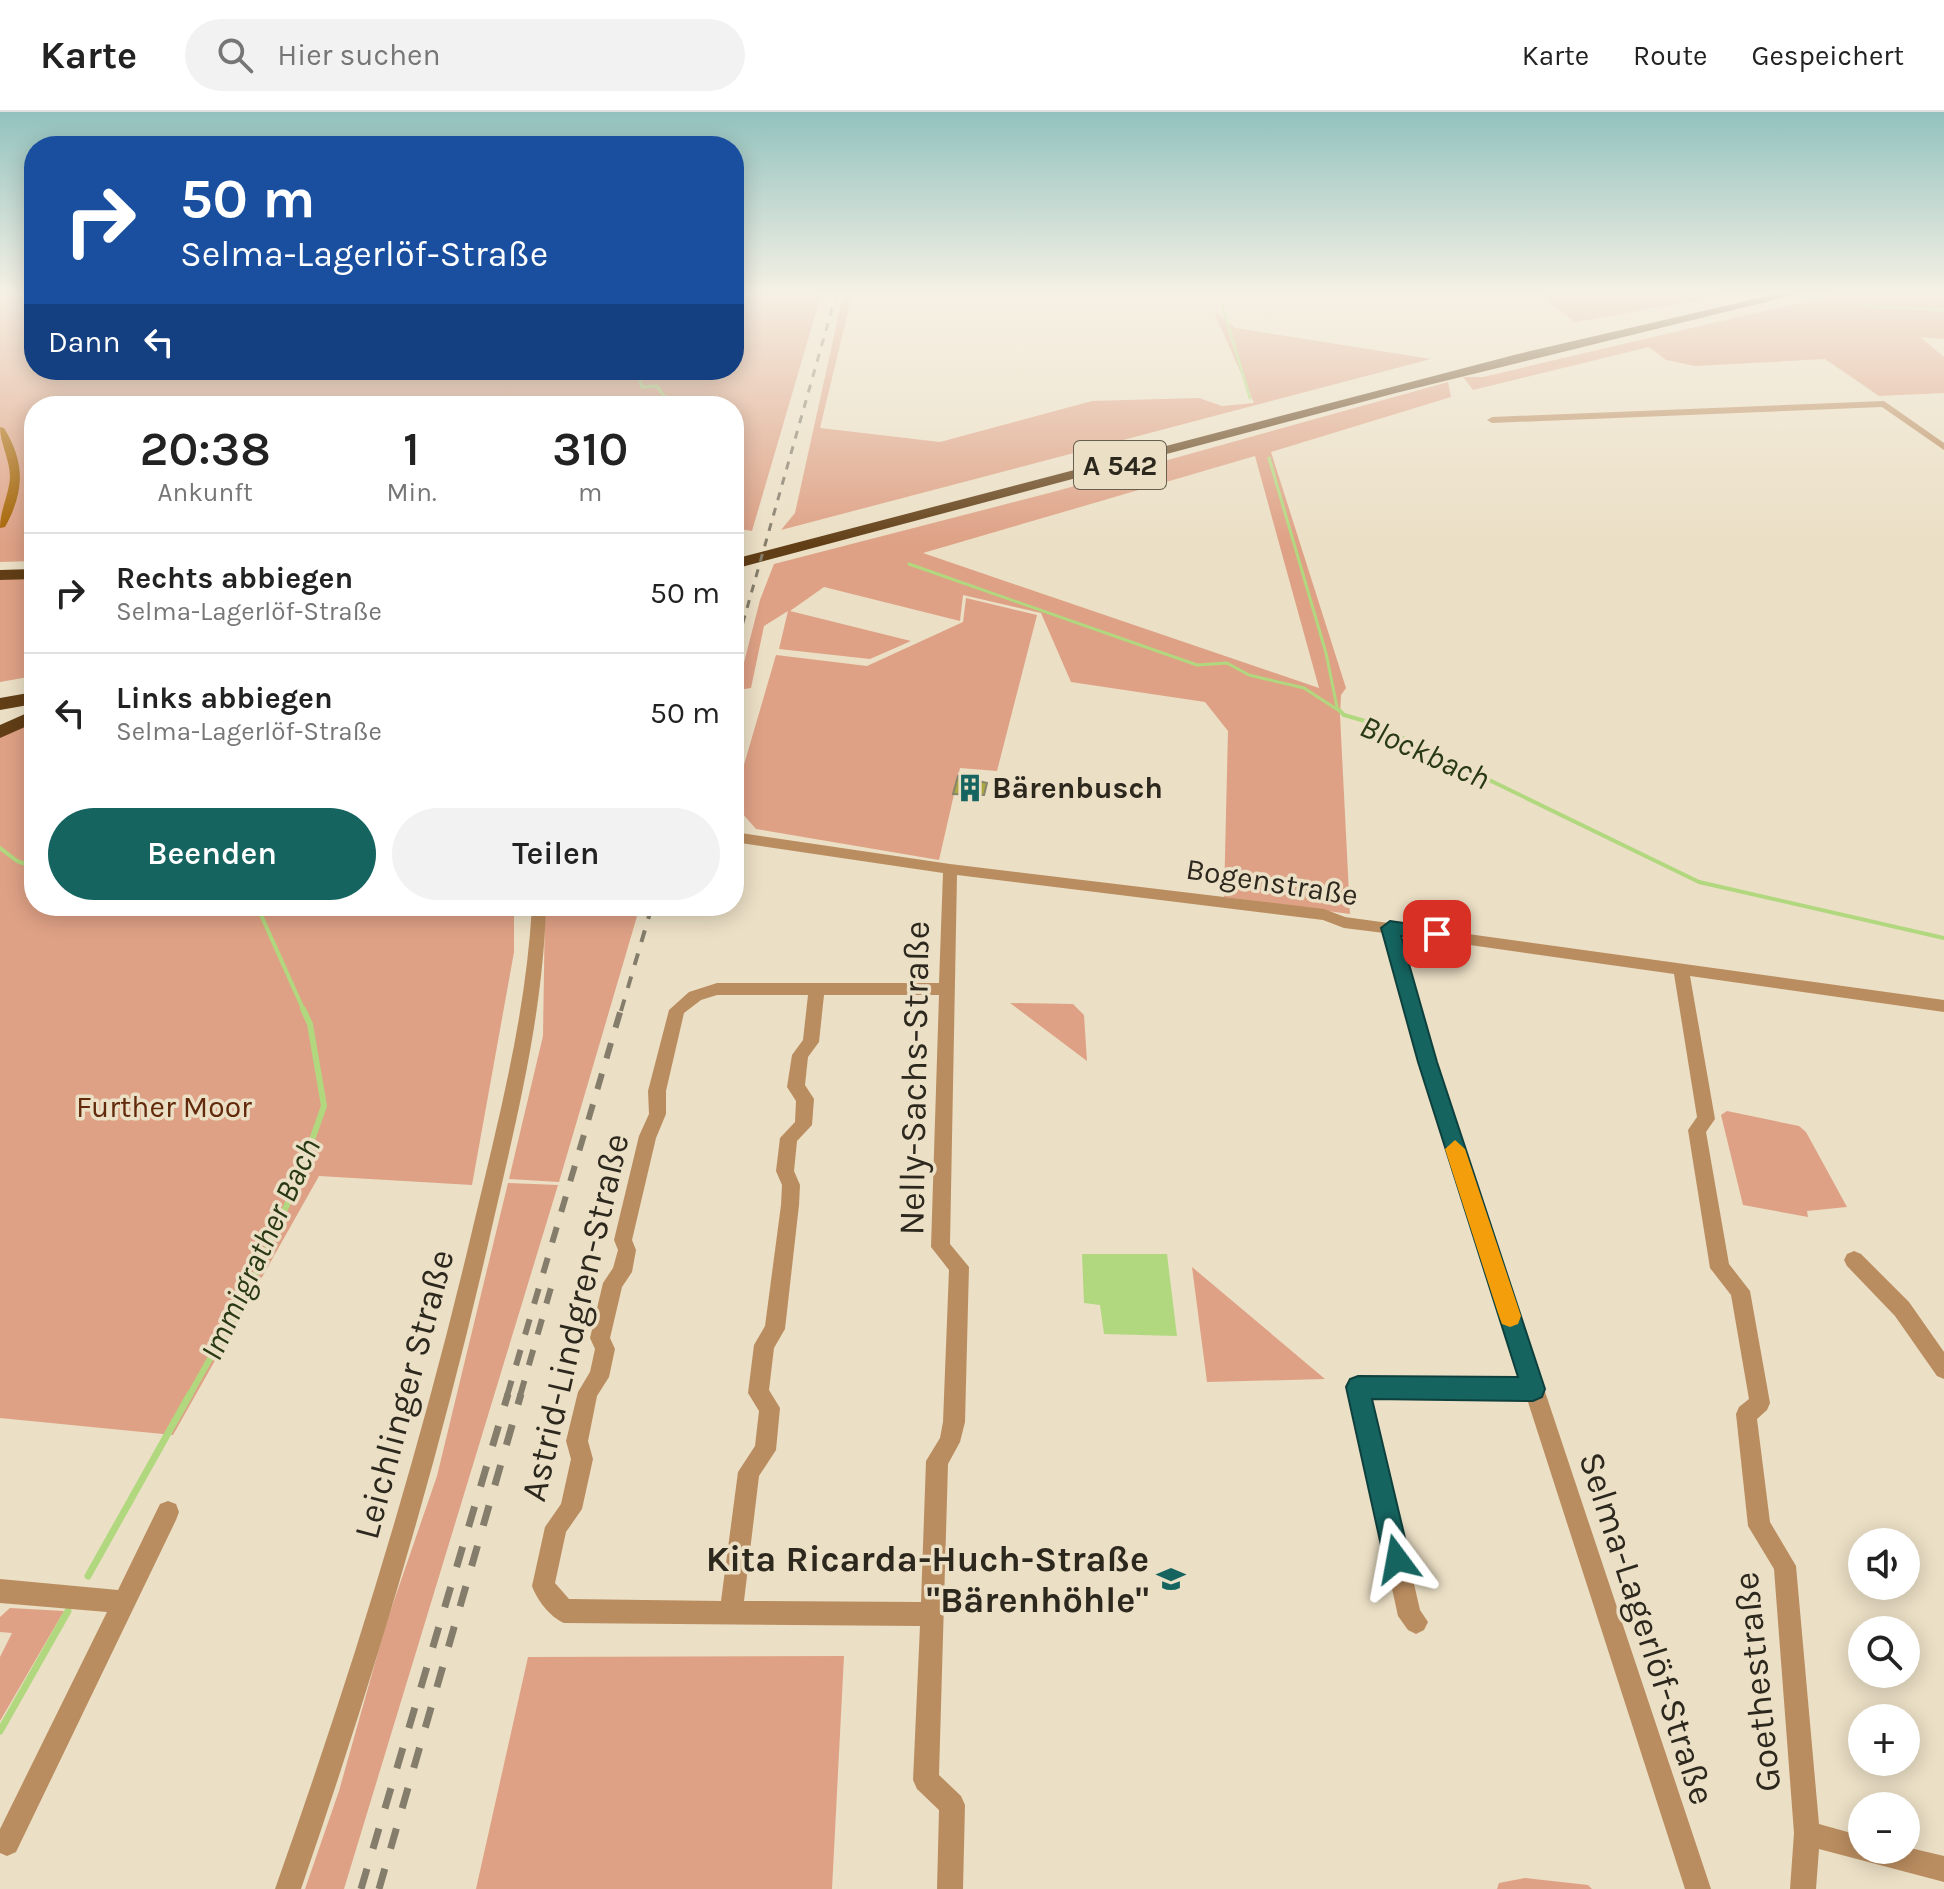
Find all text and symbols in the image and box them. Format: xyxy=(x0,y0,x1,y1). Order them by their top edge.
search box xyxy=(185,19,745,91)
text: Karte xyxy=(40,33,137,78)
icon: search xyxy=(213,33,257,77)
text: Hier suchen xyxy=(277,37,441,73)
text: Karte xyxy=(1522,39,1589,72)
text: Route xyxy=(1633,39,1707,72)
text: Gespeichert xyxy=(1751,39,1904,72)
text: 50 m xyxy=(180,166,315,231)
icon: right xyxy=(48,168,152,272)
text: Selma-Lagerlöf-Straße xyxy=(180,233,548,275)
icon: left xyxy=(137,320,181,364)
text: Dann xyxy=(48,324,121,360)
text: 20:38 xyxy=(140,421,271,477)
text: 1 xyxy=(403,421,420,477)
text: 310 xyxy=(552,421,628,477)
road number: A 542 xyxy=(1074,441,1166,489)
text: Ankunft xyxy=(158,477,253,508)
text: Min. xyxy=(386,477,437,508)
text: m xyxy=(578,477,602,508)
text: Rechts abbiegen xyxy=(116,560,353,596)
icon: right xyxy=(48,571,92,615)
text: 50 m xyxy=(650,575,720,611)
text: Selma-Lagerlöf-Straße xyxy=(116,596,382,627)
text: Links abbiegen xyxy=(116,680,333,716)
icon: left xyxy=(48,691,92,735)
text: 50 m xyxy=(650,695,720,731)
water label: Blockbach xyxy=(1354,708,1495,797)
text: Selma-Lagerlöf-Straße xyxy=(116,716,382,747)
place label: Bärenbusch xyxy=(992,770,1163,806)
building icon: Bärenbusch xyxy=(955,773,985,803)
button: Beenden xyxy=(48,808,376,900)
button: Teilen xyxy=(392,808,720,900)
street label: Bogenstraße xyxy=(1183,851,1361,913)
pin xyxy=(1403,900,1471,968)
icon: arrive xyxy=(1415,912,1459,956)
street label: Nelly-Sachs-Straße xyxy=(890,920,938,1236)
park label: Further Moor xyxy=(76,1089,252,1125)
street label: Astrid-Lindgren-Straße xyxy=(512,1129,638,1505)
water label: Immigrather Bach xyxy=(193,1132,328,1366)
street label: Leichlinger Straße xyxy=(345,1245,463,1544)
street label: Selma-Lagerlöf-Straße xyxy=(1570,1447,1724,1810)
position arrow xyxy=(1355,1517,1439,1601)
map controls xyxy=(1848,1528,1920,1864)
button: sound xyxy=(1848,1528,1920,1600)
place label: Kita Ricarda-Huch-Straße "Bärenhöhle" xyxy=(706,1538,1149,1621)
school or university icon: Kita Ricarda-Huch-Straße "Bärenhöhle" xyxy=(1156,1564,1186,1594)
street label: Goethestraße xyxy=(1725,1570,1789,1794)
button: search xyxy=(1848,1616,1920,1688)
button: + xyxy=(1848,1704,1920,1776)
button: − xyxy=(1848,1792,1920,1864)

